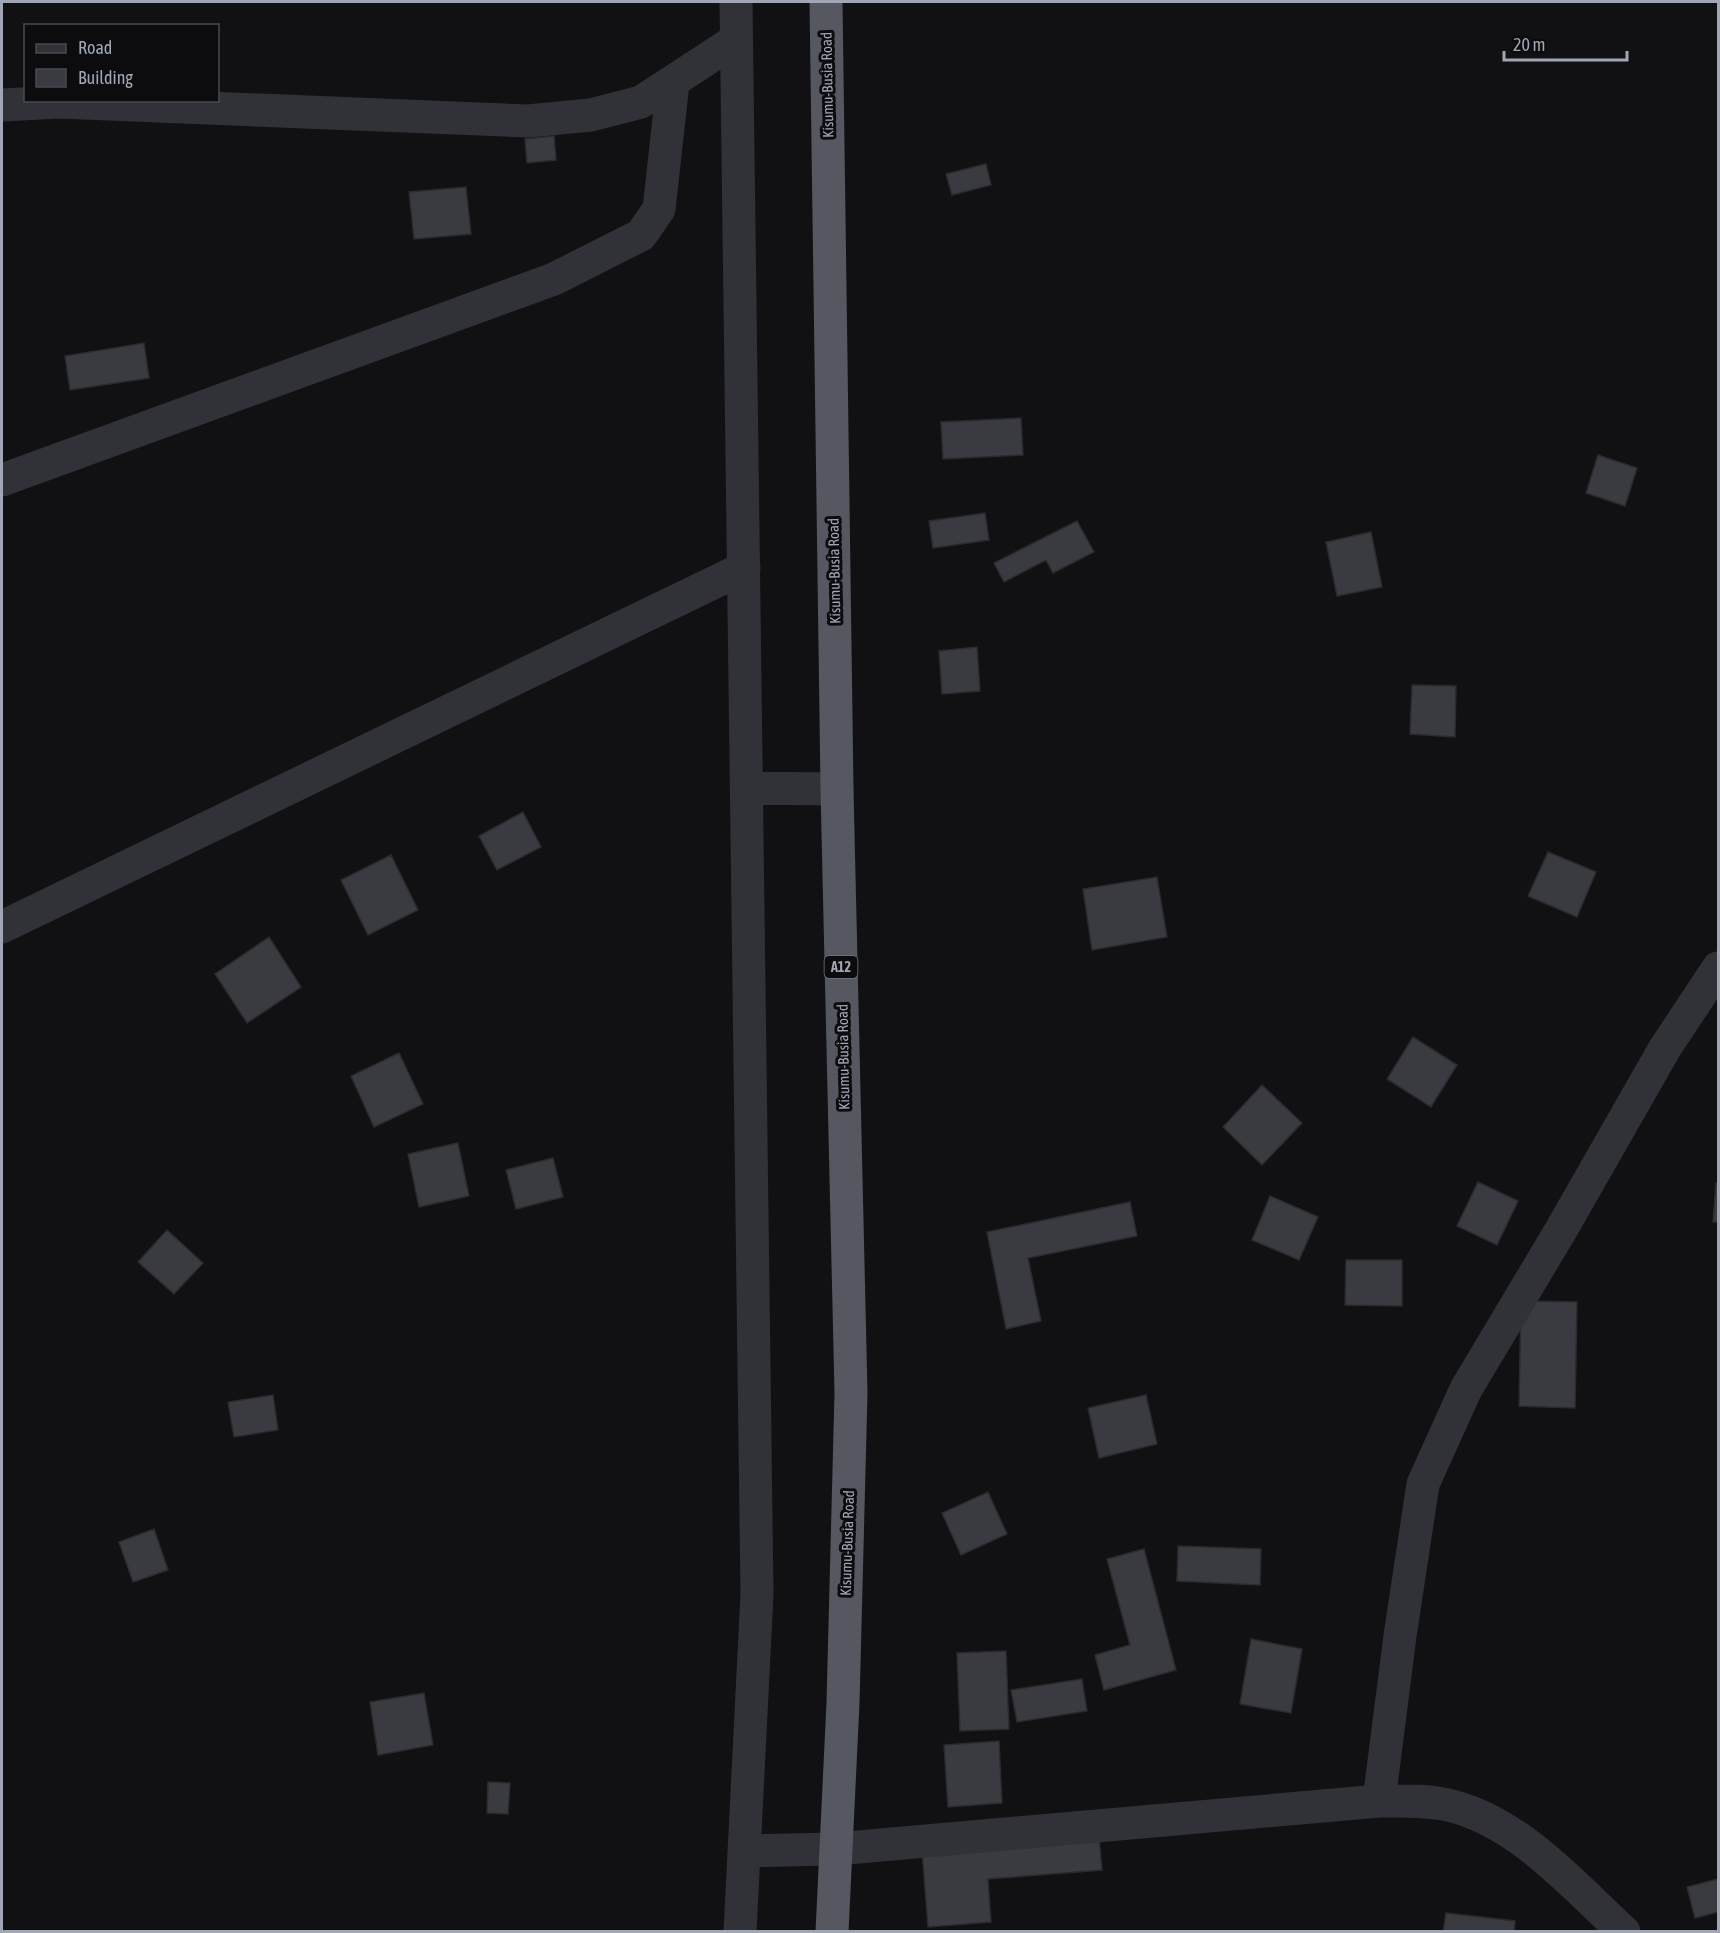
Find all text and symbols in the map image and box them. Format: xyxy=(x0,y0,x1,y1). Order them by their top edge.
legend xyxy=(24,24,219,102)
scale bar xyxy=(1504,24,1627,62)
street label: Kisumu-Busia Road xyxy=(818,32,836,138)
text: 20 m xyxy=(1513,34,1545,55)
text: Road xyxy=(78,37,112,58)
text: Building xyxy=(78,67,133,88)
street label: Kisumu-Busia Road xyxy=(825,518,843,624)
road number: A12 xyxy=(824,956,858,978)
street label: Kisumu-Busia Road xyxy=(834,1004,852,1110)
street label: Kisumu-Busia Road xyxy=(837,1490,857,1596)

